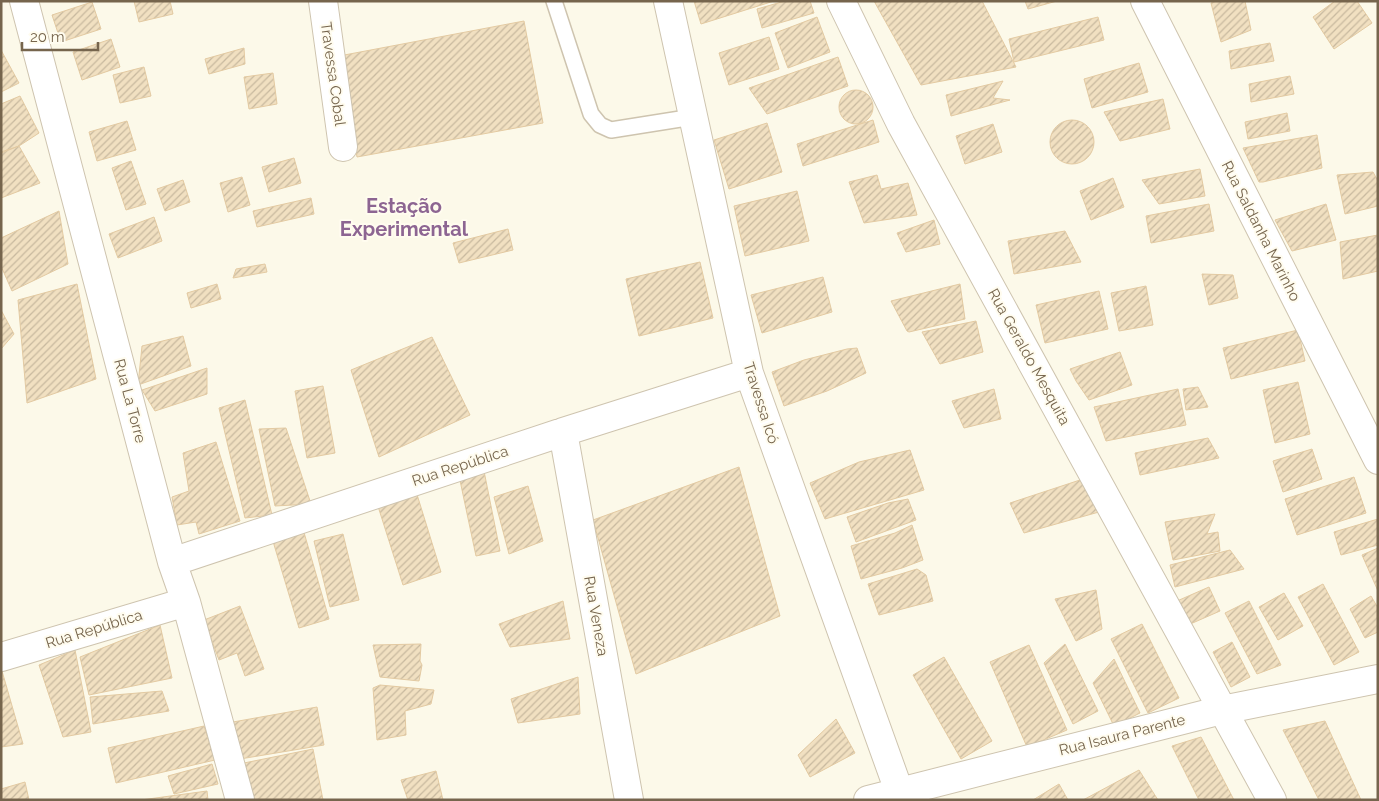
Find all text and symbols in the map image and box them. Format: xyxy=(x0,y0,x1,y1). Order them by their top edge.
scale bar xyxy=(22,20,99,52)
street label: Travessa Cobal xyxy=(317,21,349,128)
text: 20 m xyxy=(30,28,65,46)
street label: Rua Saldanha Marinho xyxy=(1218,158,1304,304)
district label: Estação Experimental xyxy=(340,194,469,241)
street label: Rua Geraldo Mesquita xyxy=(984,286,1074,428)
street label: Rua La Torre xyxy=(110,357,150,445)
street label: Travessa Icó xyxy=(739,360,783,446)
street label: Rua República xyxy=(410,442,510,490)
street label: Rua Veneza xyxy=(580,575,612,657)
street label: Rua República xyxy=(43,606,145,652)
street label: Rua Isaura Parente xyxy=(1057,711,1187,759)

